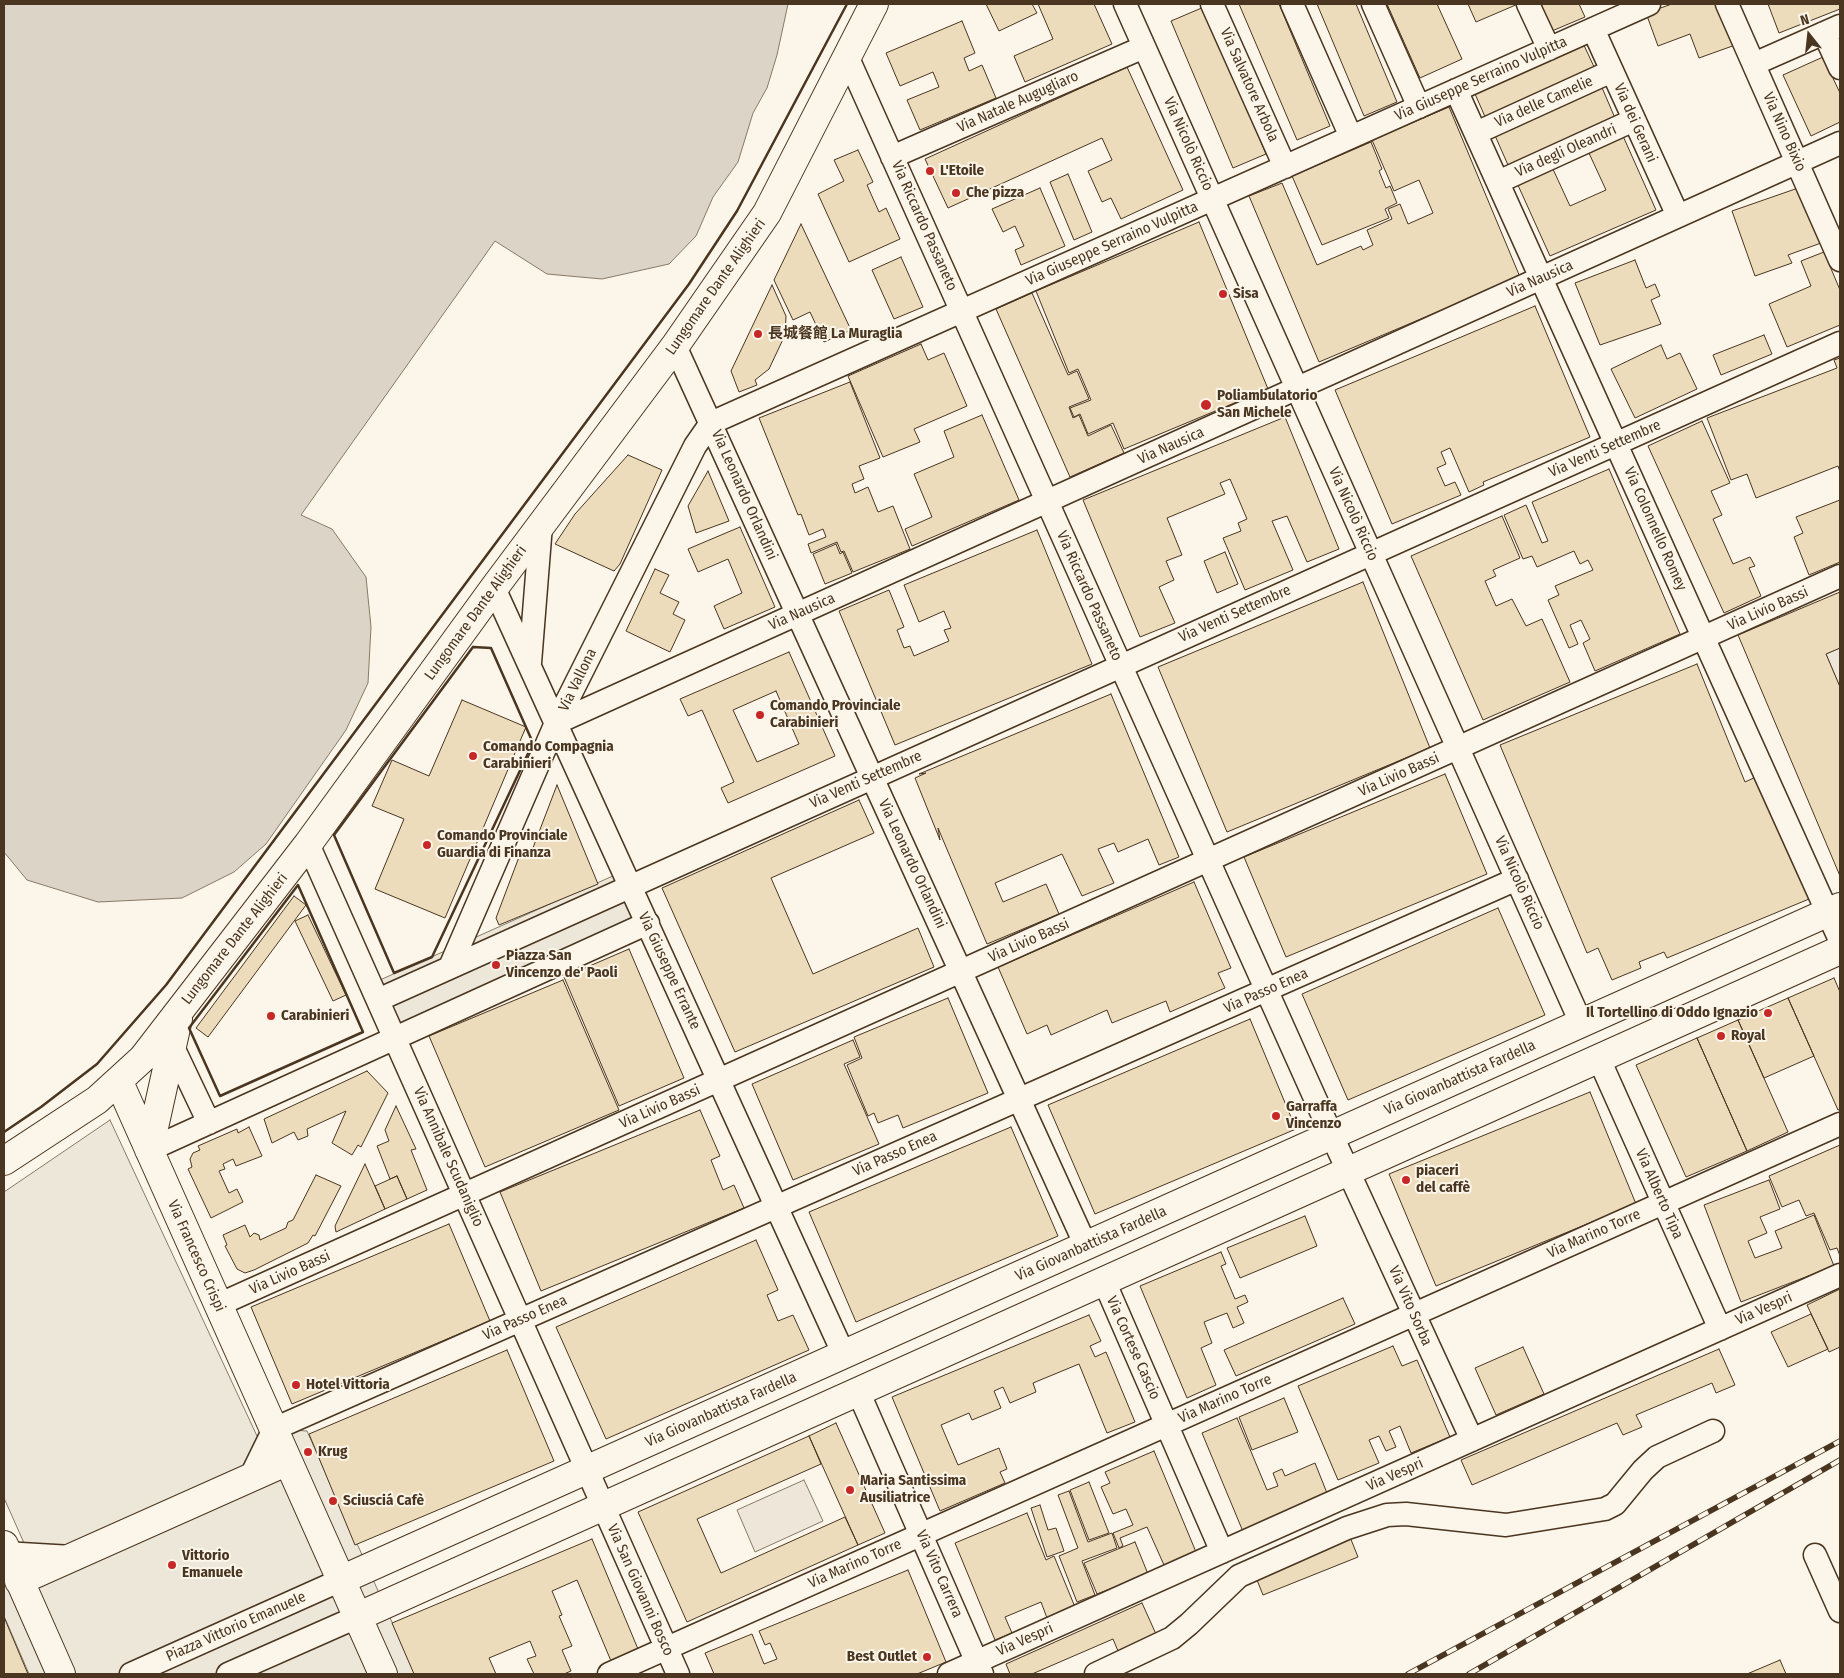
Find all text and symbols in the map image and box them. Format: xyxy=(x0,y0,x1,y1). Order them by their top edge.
north arrow xyxy=(1784,10,1834,60)
text: N xyxy=(1798,11,1811,29)
street label: Via Salvatore Arbola xyxy=(1216,25,1282,145)
street label: Via Giuseppe Serraino Vulpitta xyxy=(1392,33,1570,125)
street label: Via Natale Augugliaro xyxy=(955,67,1081,137)
street label: Via delle Camelie xyxy=(1492,72,1596,132)
street label: Via dei Gerani xyxy=(1610,81,1660,165)
street label: Via Nino Bixio xyxy=(1759,90,1809,174)
street label: Via Nicolò Riccio xyxy=(1159,94,1217,194)
street label: Via degli Oleandri xyxy=(1513,121,1619,181)
street label: Via Riccardo Passaneto xyxy=(887,158,961,294)
place label: L'Etoile xyxy=(940,162,984,180)
marker: L'Etoile xyxy=(924,165,936,177)
place label: Che pizza xyxy=(966,184,1024,202)
marker: Che pizza xyxy=(950,187,962,199)
street label: Via Giuseppe Serraino Vulpitta xyxy=(1023,198,1201,290)
street label: Lungomare Dante Alighieri xyxy=(662,216,770,358)
street label: Via Nausica xyxy=(1504,256,1576,302)
place label: Sisa xyxy=(1233,285,1259,303)
marker: Sisa xyxy=(1217,288,1229,300)
place label: 長城餐館 La Muraglia xyxy=(768,325,902,343)
marker: 長城餐館 La Muraglia xyxy=(752,328,764,340)
place label: Poliambulatorio San Michele xyxy=(1217,387,1317,422)
marker: Poliambulatorio San Michele xyxy=(1199,398,1213,412)
street label: Via Venti Settembre xyxy=(1546,416,1664,482)
street label: Via Nausica xyxy=(1135,423,1207,469)
street label: Via Leonardo Orlandini xyxy=(707,427,781,563)
street label: Via Nicolò Riccio xyxy=(1324,464,1382,564)
street label: Via Colonnello Romey xyxy=(1620,465,1690,593)
street label: Via Riccardo Passaneto xyxy=(1052,528,1126,664)
street label: Lungomare Dante Alighieri xyxy=(421,542,531,684)
street label: Via Venti Settembre xyxy=(1176,581,1294,647)
street label: Via Livio Bassi xyxy=(1725,583,1811,635)
street label: Via Nausica xyxy=(766,589,838,635)
street label: Via Vallona xyxy=(555,646,601,714)
place label: Comando Provinciale Carabinieri xyxy=(770,697,901,732)
marker: Comando Provinciale Carabinieri xyxy=(754,709,766,721)
place label: Comando Compagnia Carabinieri xyxy=(483,738,614,773)
street label: Via Venti Settembre xyxy=(807,747,925,813)
street label: Via Livio Bassi xyxy=(1356,749,1442,801)
marker: Comando Compagnia Carabinieri xyxy=(467,750,479,762)
street label: Via Leonardo Orlandini xyxy=(874,796,950,932)
place label: Comando Provinciale Guardia di Finanza xyxy=(437,827,568,862)
street label: Via Nicolò Riccio xyxy=(1490,833,1548,933)
marker: Comando Provinciale Guardia di Finanza xyxy=(421,839,433,851)
street label: Lungomare Dante Alighieri xyxy=(178,870,292,1008)
street label: Via Giuseppe Errante xyxy=(634,909,704,1033)
street label: Via Livio Bassi xyxy=(986,915,1072,967)
place label: Piazza San Vincenzo de' Paoli xyxy=(506,947,618,982)
marker: Piazza San Vincenzo de' Paoli xyxy=(490,959,502,971)
street label: Via Passo Enea xyxy=(1221,964,1311,1018)
place label: Il Tortellino di Oddo Ignazio xyxy=(1586,1004,1758,1022)
place label: Carabinieri xyxy=(281,1007,349,1025)
marker: Il Tortellino di Oddo Ignazio xyxy=(1762,1007,1774,1019)
marker: Carabinieri xyxy=(265,1010,277,1022)
place label: Royal xyxy=(1731,1027,1765,1045)
marker: Royal xyxy=(1715,1030,1727,1042)
street label: Via Giovanbattista Fardella xyxy=(1382,1037,1538,1119)
street label: Via Livio Bassi xyxy=(617,1081,703,1133)
street label: Via Annibale Scudaniglio xyxy=(409,1084,487,1230)
place label: Garraffa Vincenzo xyxy=(1286,1098,1341,1133)
marker: Garraffa Vincenzo xyxy=(1270,1110,1282,1122)
street label: Via Passo Enea xyxy=(850,1127,940,1181)
street label: Via Alberto Tipa xyxy=(1631,1146,1687,1242)
place label: piaceri del caffè xyxy=(1416,1162,1470,1197)
marker: piaceri del caffè xyxy=(1400,1174,1412,1186)
street label: Via Francesco Crispi xyxy=(163,1197,229,1315)
street label: Via Giovanbattista Fardella xyxy=(1013,1203,1169,1285)
street label: Via Marino Torre xyxy=(1545,1205,1643,1263)
street label: Via Livio Bassi xyxy=(247,1247,333,1299)
street label: Via Vito Sorba xyxy=(1384,1263,1436,1349)
street label: Via Vespri xyxy=(1733,1289,1795,1329)
street label: Via Passo Enea xyxy=(480,1291,570,1345)
street label: Via Cortese Cascio xyxy=(1102,1293,1164,1403)
street label: Via Giovanbattista Fardella xyxy=(643,1369,799,1451)
street label: Via Marino Torre xyxy=(1176,1370,1274,1428)
place label: Hotel Vittoria xyxy=(306,1376,390,1394)
marker: Hotel Vittoria xyxy=(290,1379,302,1391)
place label: Krug xyxy=(318,1443,347,1461)
marker: Krug xyxy=(302,1446,314,1458)
street label: Via Vespri xyxy=(1364,1455,1426,1495)
place label: Maria Santissima Ausiliatrice xyxy=(860,1472,966,1507)
marker: Maria Santissima Ausiliatrice xyxy=(844,1484,856,1496)
place label: Sciusciá Cafè xyxy=(343,1492,424,1510)
marker: Sciusciá Cafè xyxy=(327,1495,339,1507)
street label: Via San Giovanni Bosco xyxy=(603,1521,677,1659)
street label: Via Vito Carrera xyxy=(912,1527,966,1621)
street label: Via Marino Torre xyxy=(806,1535,904,1593)
place label: Vittorio Emanuele xyxy=(182,1547,243,1582)
marker: Vittorio Emanuele xyxy=(166,1559,178,1571)
street label: Piazza Vittorio Emanuele xyxy=(163,1588,309,1666)
street label: Via Vespri xyxy=(994,1620,1056,1660)
place label: Best Outlet xyxy=(847,1648,917,1666)
marker: Best Outlet xyxy=(921,1651,933,1663)

